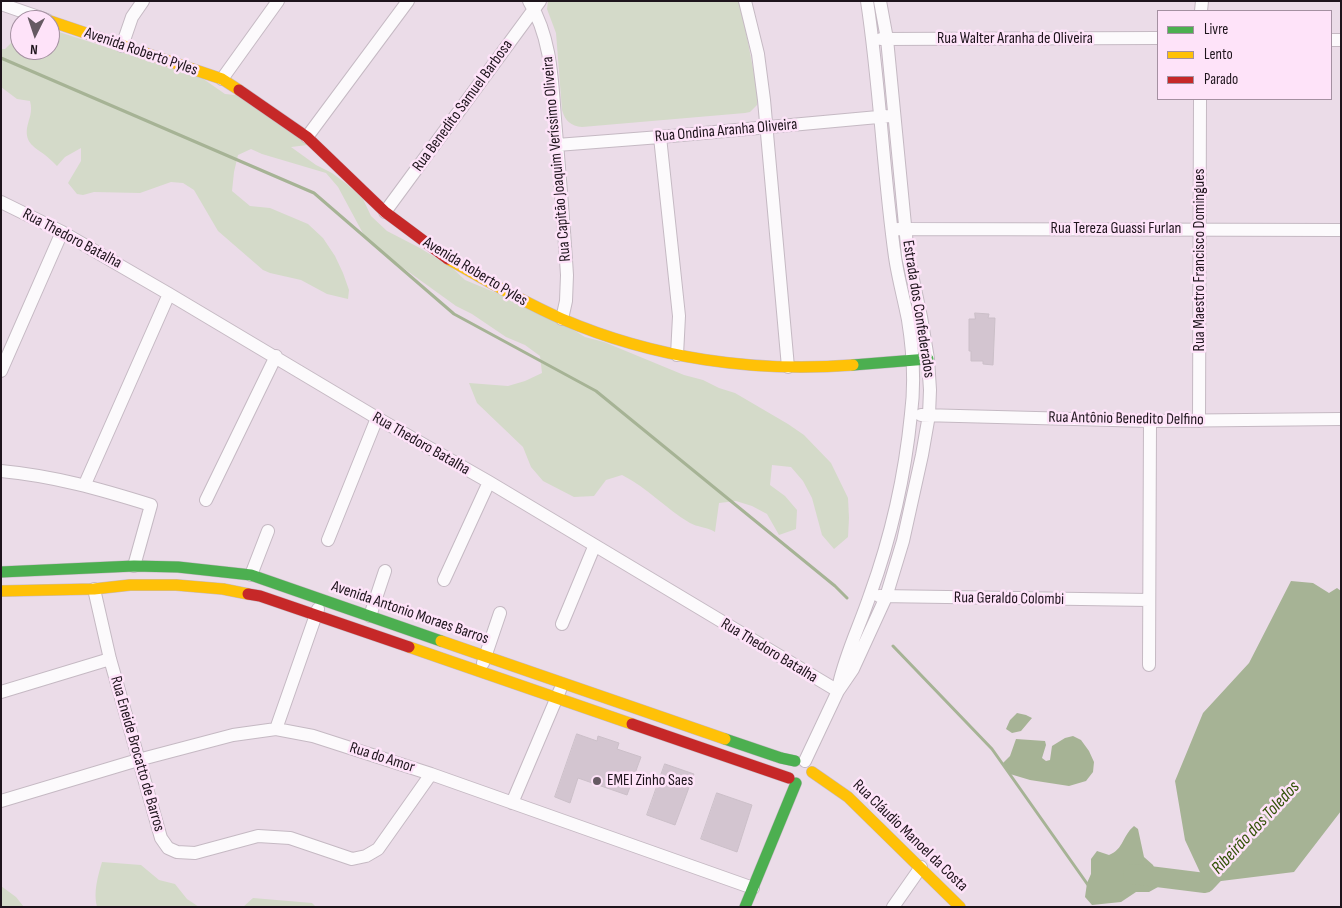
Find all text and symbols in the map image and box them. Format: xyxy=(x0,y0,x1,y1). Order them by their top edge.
north arrow xyxy=(10,10,60,60)
legend xyxy=(1157,10,1332,100)
text: Livre xyxy=(1204,20,1228,39)
street label: Avenida Roberto Pyles xyxy=(82,24,200,80)
street label: Rua Walter Aranha de Oliveira xyxy=(937,29,1093,49)
street label: Rua Benedito Samuel Barbosa xyxy=(409,36,517,176)
text: N xyxy=(30,41,38,58)
text: Lento xyxy=(1204,45,1233,64)
street label: Rua Capitão Joaquim Veríssimo Oliveira xyxy=(538,56,576,262)
text: Parado xyxy=(1204,70,1238,89)
street label: Rua Ondina Aranha Oliveira xyxy=(654,115,798,147)
street label: Rua Maestro Francisco Domingues xyxy=(1190,169,1210,351)
street label: Rua Thedoro Batalha xyxy=(19,205,125,273)
street label: Rua Tereza Guassi Furlan xyxy=(1051,219,1181,239)
street label: Avenida Roberto Pyles xyxy=(419,233,531,311)
street label: Estrada dos Confederados xyxy=(898,239,938,379)
street label: Rua Thedoro Batalha xyxy=(369,408,473,480)
street label: Rua Antônio Benedito Delfino xyxy=(1048,408,1204,430)
street label: Avenida Antonio Moraes Barros xyxy=(329,577,491,649)
street label: Rua Geraldo Colombi xyxy=(954,588,1064,610)
street label: Rua Thedoro Batalha xyxy=(717,615,821,687)
street label: Rua Eneide Brocatto de Barros xyxy=(106,674,168,834)
street label: Rua do Amor xyxy=(347,738,417,778)
place label: EMEI Zinho Saes xyxy=(607,771,693,791)
marker: EMEI Zinho Saes xyxy=(591,775,603,787)
street label: Rua Cláudio Manoel da Costa xyxy=(848,776,972,896)
water label: Ribeirão dos Toledos xyxy=(1207,777,1305,879)

